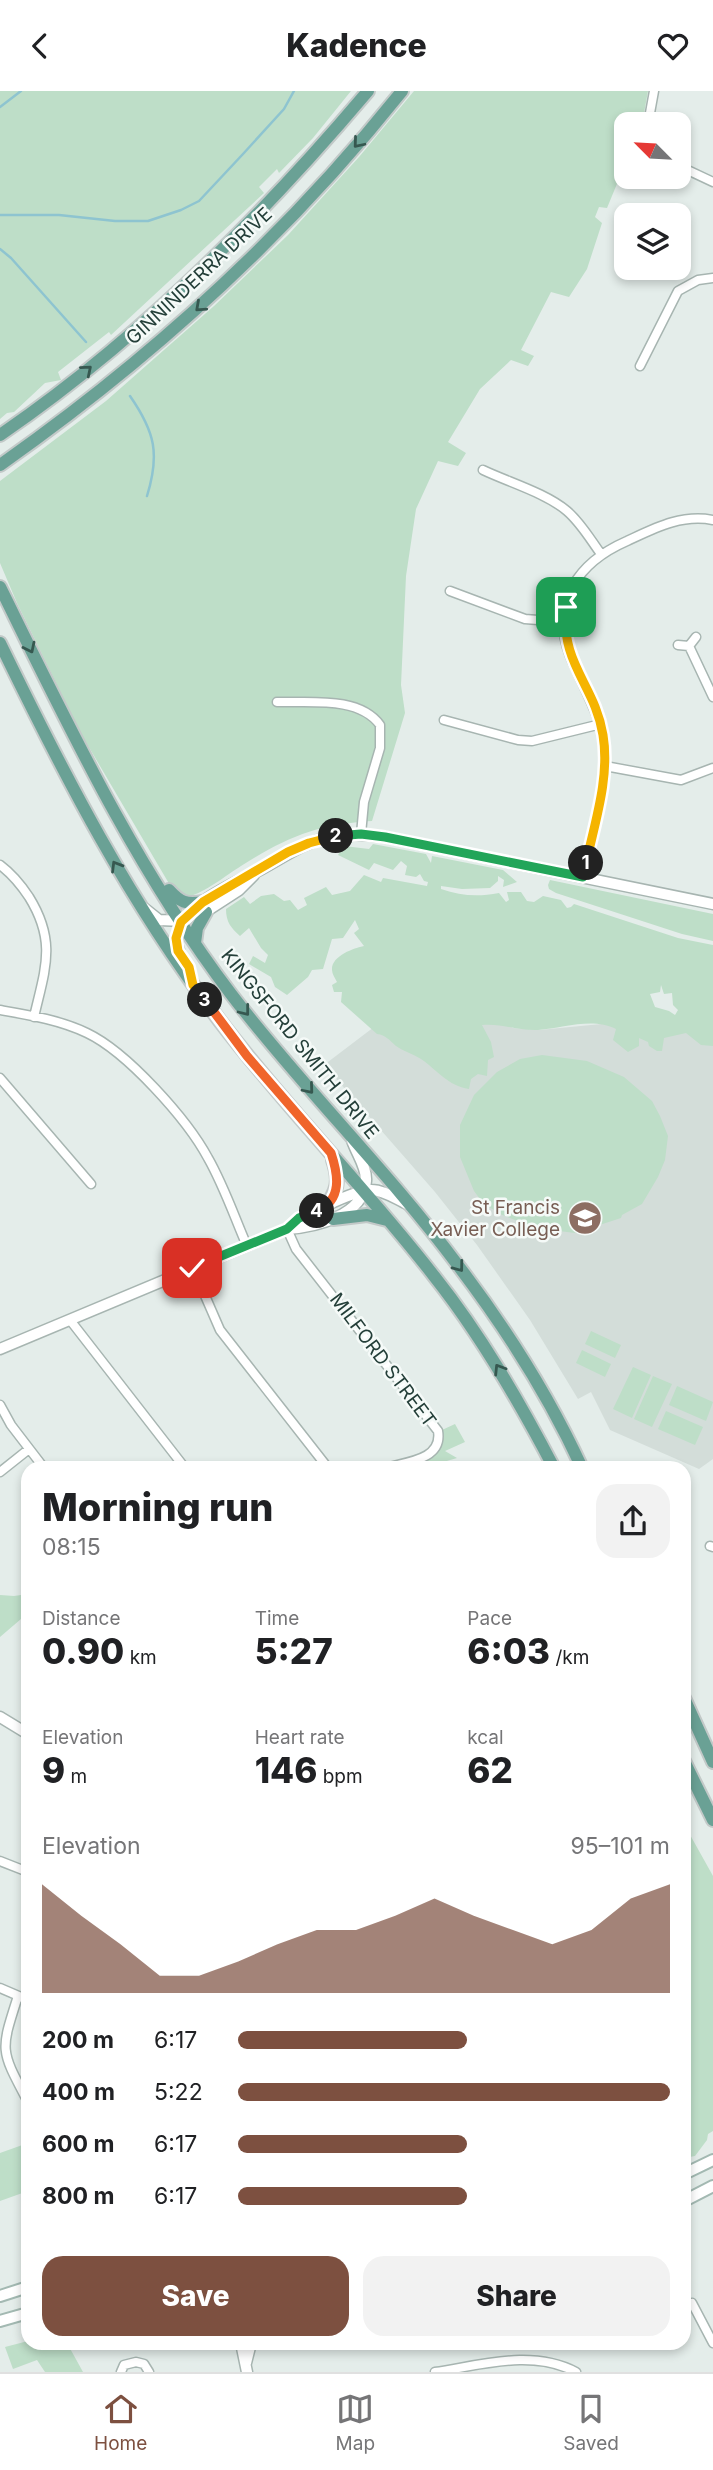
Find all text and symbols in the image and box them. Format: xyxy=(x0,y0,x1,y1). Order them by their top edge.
text: Kadence xyxy=(286,26,427,65)
icon: back xyxy=(21,27,59,65)
icon: heart xyxy=(654,27,692,65)
north arrow xyxy=(614,112,691,189)
map controls xyxy=(614,112,691,280)
one-way arrow xyxy=(354,135,366,148)
street label: GINNINDERRA DRIVE xyxy=(121,202,277,350)
button: layers xyxy=(614,203,691,280)
one-way arrow xyxy=(195,298,208,311)
one-way arrow xyxy=(79,365,91,378)
pin xyxy=(536,577,596,637)
icon: arrive xyxy=(547,588,585,626)
one-way arrow xyxy=(22,641,36,653)
pin: 2 xyxy=(318,819,354,853)
text: 2 xyxy=(330,824,341,847)
pin: 1 xyxy=(568,845,604,881)
text: 1 xyxy=(581,851,590,874)
one-way arrow xyxy=(111,861,124,874)
street label: KINGSFORD SMITH DRIVE xyxy=(216,945,384,1143)
pin: 3 xyxy=(188,983,222,1017)
text: 3 xyxy=(198,988,211,1011)
one-way arrow xyxy=(236,1003,249,1015)
one-way arrow xyxy=(301,1081,313,1094)
pin: 4 xyxy=(300,1193,334,1229)
place label: St Francis Xavier College xyxy=(431,1196,560,1241)
text: 4 xyxy=(310,1199,323,1222)
school or university icon: St Francis Xavier College xyxy=(566,1199,604,1237)
pin xyxy=(162,1238,222,1298)
icon: check xyxy=(173,1249,211,1287)
one-way arrow xyxy=(451,1259,464,1272)
street label: MILFORD STREET xyxy=(325,1288,441,1432)
one-way arrow xyxy=(494,1364,507,1377)
text: Morning run xyxy=(42,1484,273,1530)
button: share xyxy=(596,1484,670,1558)
text: 08:15 xyxy=(42,1533,101,1561)
text: Distance xyxy=(42,1607,120,1630)
text: Time xyxy=(255,1607,299,1630)
text: Pace xyxy=(467,1607,512,1630)
text: 0.90 xyxy=(42,1630,124,1672)
text: 5:27 xyxy=(255,1630,333,1672)
text: 6:03 xyxy=(467,1630,550,1672)
text: km xyxy=(124,1646,157,1669)
text: /km xyxy=(550,1646,589,1669)
text: Elevation xyxy=(42,1726,123,1749)
text: Heart rate xyxy=(255,1726,345,1749)
text: kcal xyxy=(467,1726,504,1749)
text: 9 xyxy=(42,1749,65,1791)
text: 146 xyxy=(255,1749,317,1791)
text: 62 xyxy=(467,1749,513,1791)
text: m xyxy=(65,1765,87,1788)
text: bpm xyxy=(317,1765,363,1788)
text: Elevation xyxy=(42,1832,141,1860)
text: 95–101 m xyxy=(570,1832,670,1860)
text: 200 m xyxy=(42,2026,114,2054)
text: 6:17 xyxy=(154,2026,197,2054)
text: 400 m xyxy=(42,2078,115,2106)
text: 5:22 xyxy=(154,2078,203,2106)
text: 600 m xyxy=(42,2130,114,2158)
text: 6:17 xyxy=(154,2130,197,2158)
text: 800 m xyxy=(42,2182,114,2210)
text: 6:17 xyxy=(154,2182,197,2210)
button: Save xyxy=(42,2256,349,2336)
button: Share xyxy=(363,2256,670,2336)
tab: Home xyxy=(94,2390,147,2455)
tab: Map xyxy=(336,2390,375,2455)
tab: Saved xyxy=(563,2390,619,2455)

